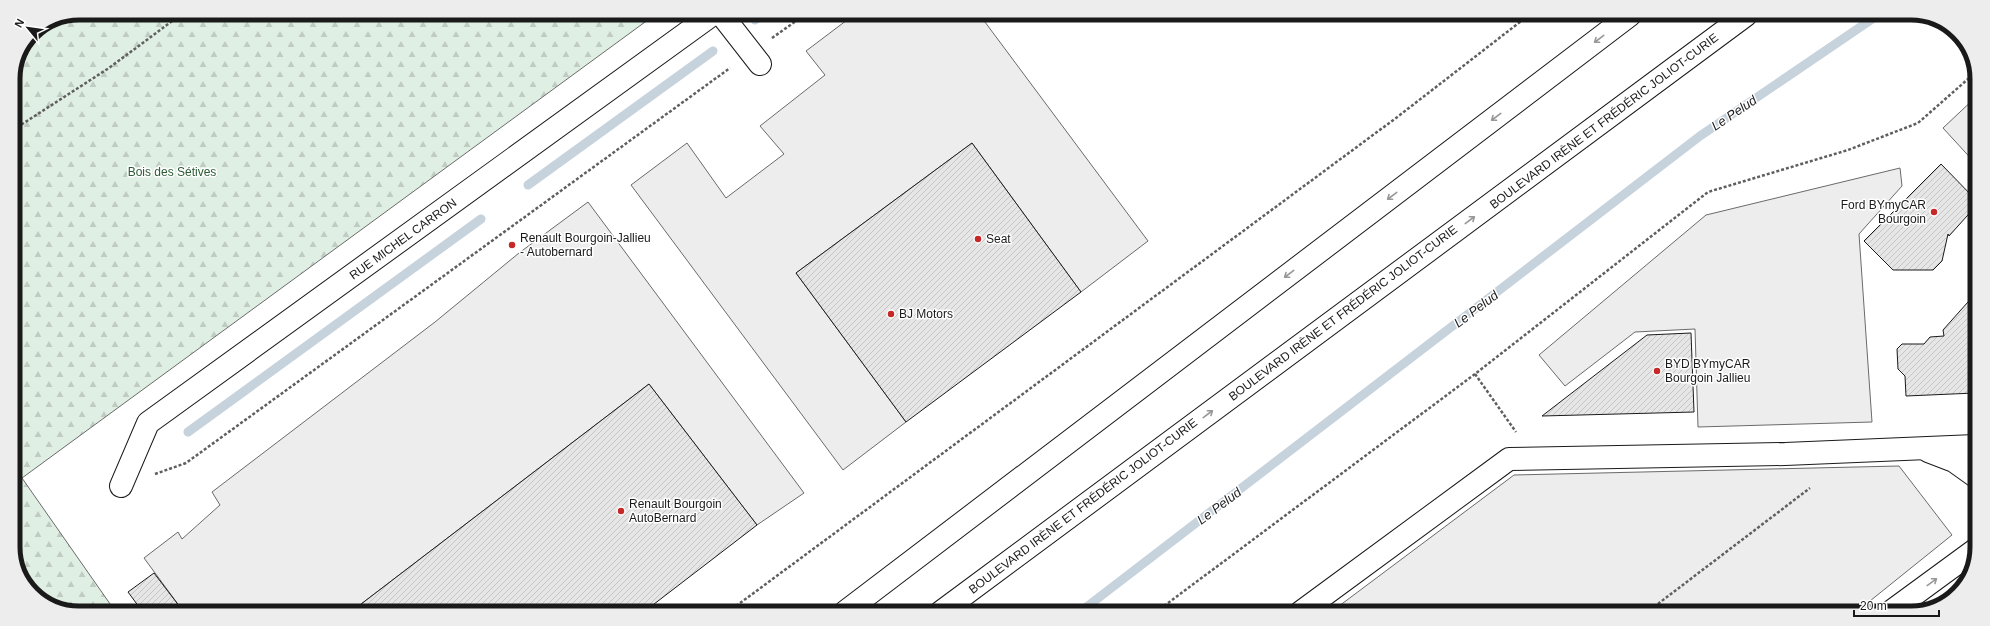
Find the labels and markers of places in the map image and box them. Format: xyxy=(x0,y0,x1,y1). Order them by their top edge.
place label: Ford BYmyCAR Bourgoin xyxy=(1841,198,1926,226)
marker: Ford BYmyCAR Bourgoin xyxy=(1929,207,1939,217)
place label: Renault Bourgoin-Jallieu - Autobernard xyxy=(520,231,651,259)
place label: Seat xyxy=(986,232,1011,246)
marker: Seat xyxy=(973,234,983,244)
marker: Renault Bourgoin-Jallieu - Autobernard xyxy=(507,240,517,250)
place label: BJ Motors xyxy=(899,307,953,321)
marker: BJ Motors xyxy=(886,309,896,319)
place label: BYD BYmyCAR Bourgoin Jallieu xyxy=(1665,357,1751,385)
marker: BYD BYmyCAR Bourgoin Jallieu xyxy=(1652,366,1662,376)
place label: Renault Bourgoin AutoBernard xyxy=(629,497,722,525)
marker: Renault Bourgoin AutoBernard xyxy=(616,506,626,516)

